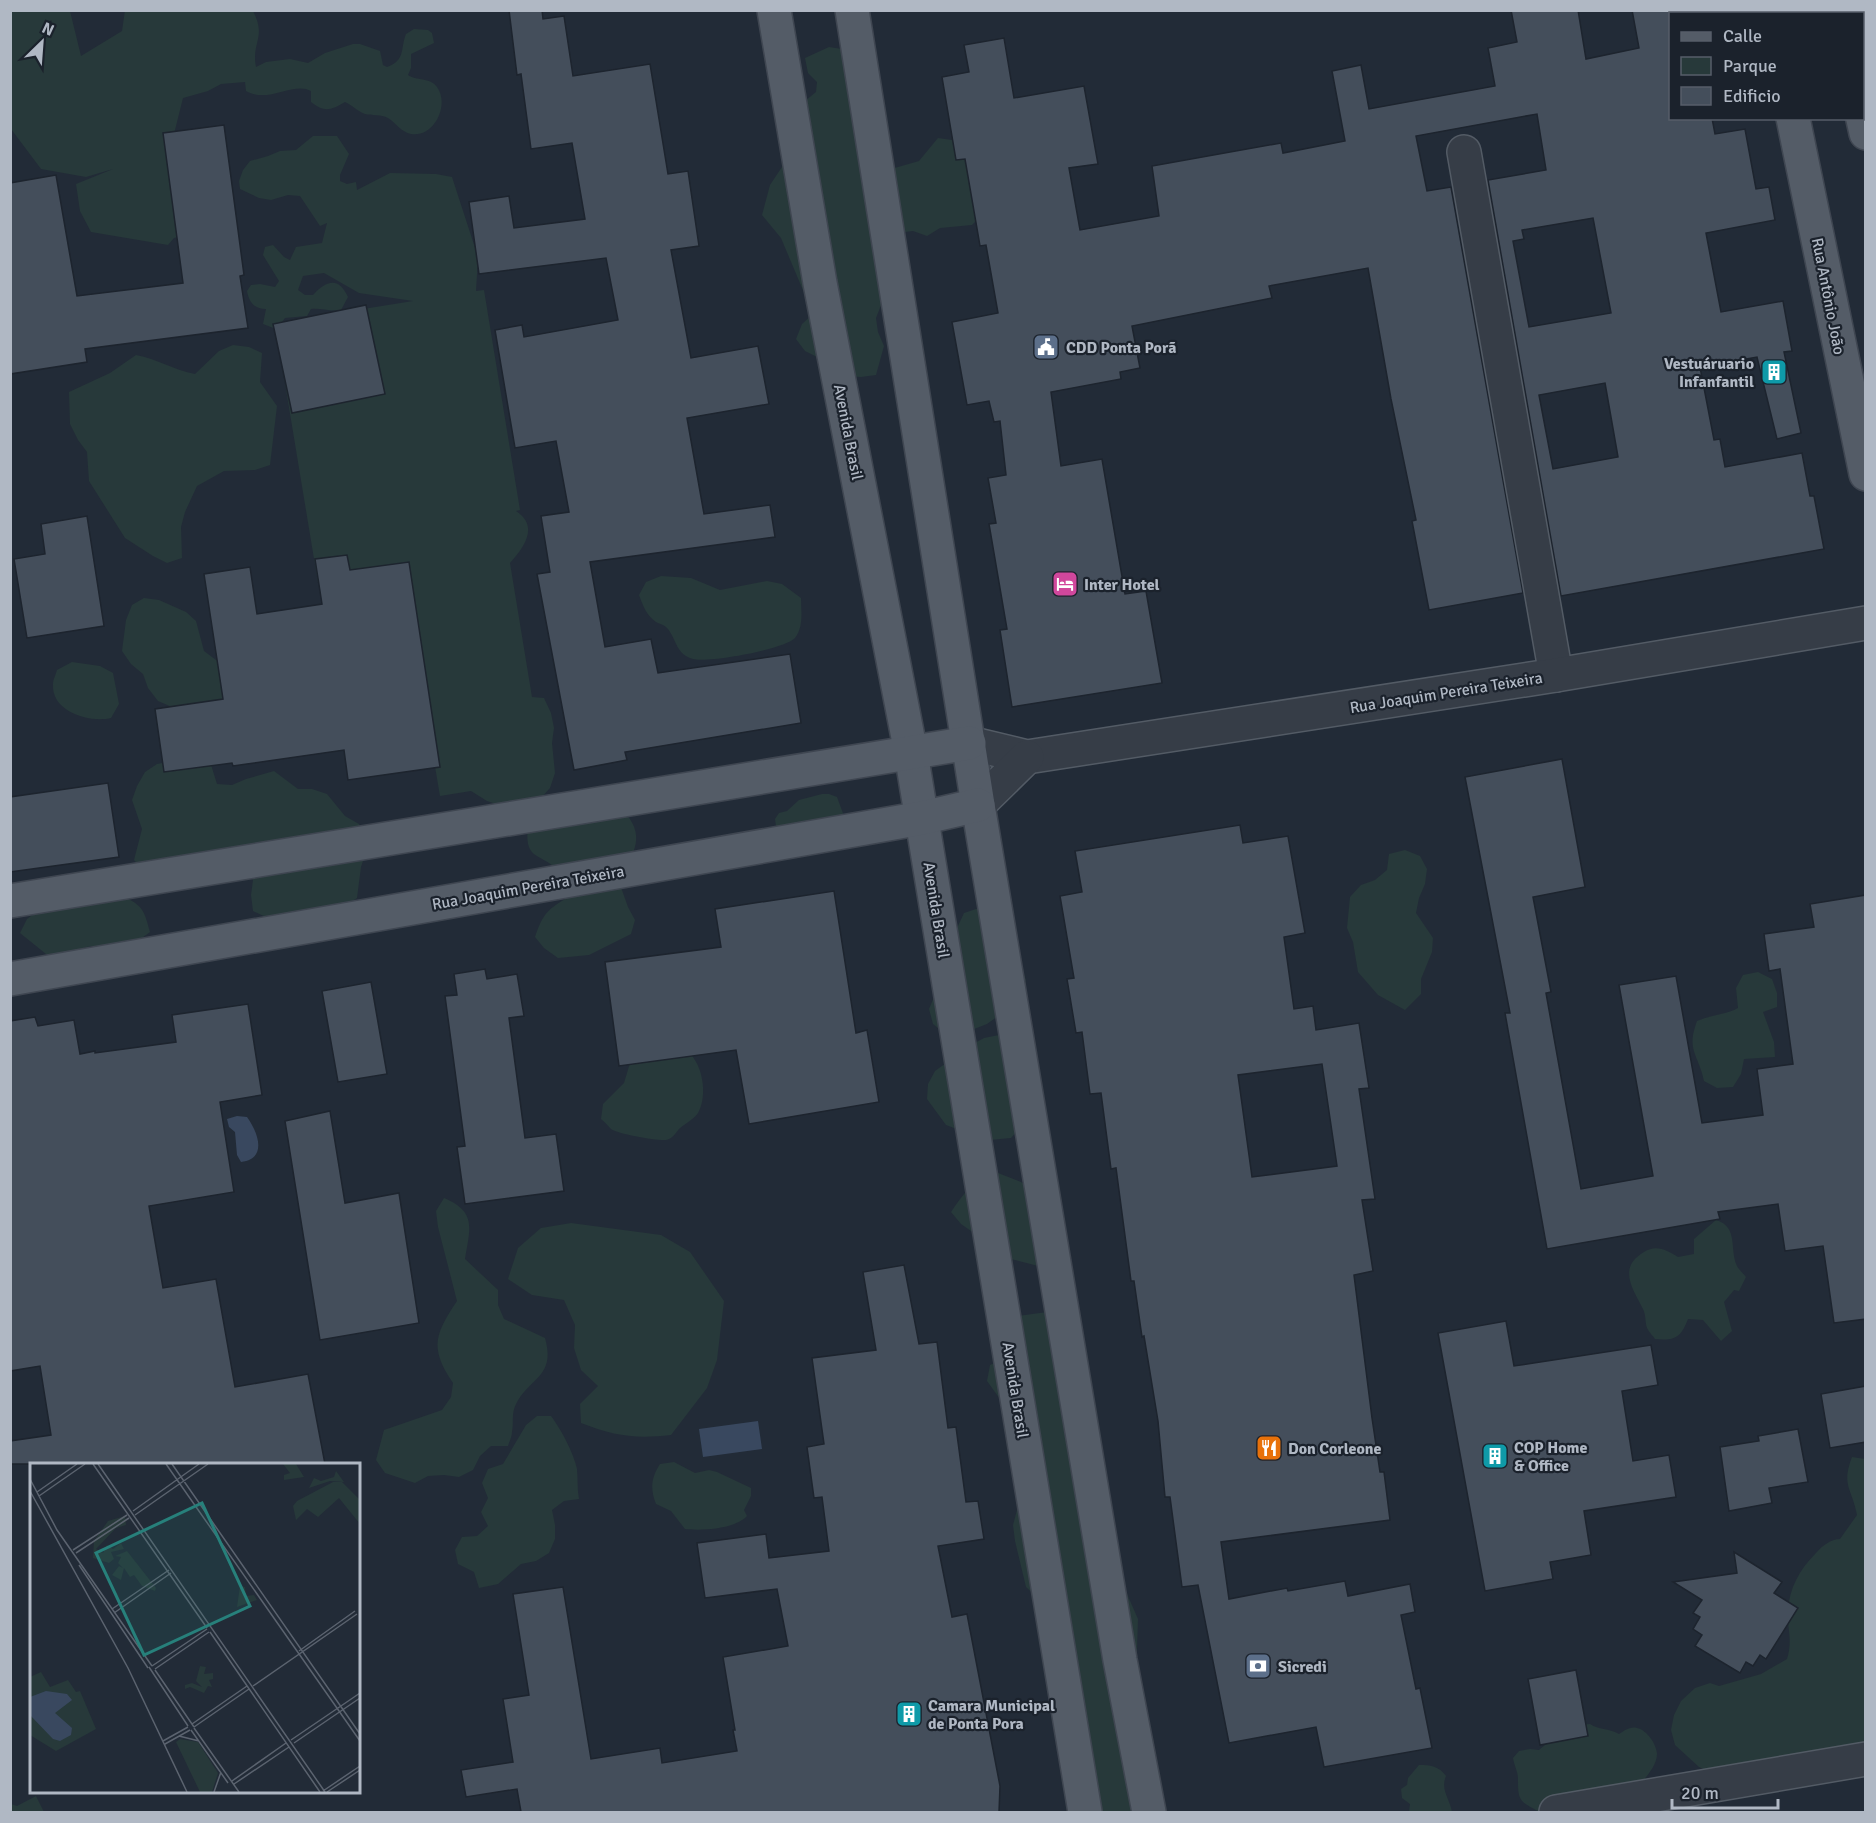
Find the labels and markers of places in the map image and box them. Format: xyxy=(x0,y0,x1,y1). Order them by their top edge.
public building icon: CDD Ponta Porã xyxy=(1031,332,1061,362)
place label: CDD Ponta Porã xyxy=(1066,338,1176,358)
place label: Vestuáruario Infanfantil xyxy=(1664,354,1754,392)
building icon: Vestuáruario Infanfantil xyxy=(1759,357,1789,387)
hotel icon: Inter Hotel xyxy=(1050,569,1080,599)
place label: Inter Hotel xyxy=(1084,575,1160,595)
restaurant icon: Don Corleone xyxy=(1254,1433,1284,1463)
place label: COP Home & Office xyxy=(1514,1438,1588,1476)
place label: Don Corleone xyxy=(1288,1439,1382,1459)
building icon: COP Home & Office xyxy=(1480,1441,1510,1471)
bank icon: Sicredi xyxy=(1243,1651,1273,1681)
place label: Sicredi xyxy=(1278,1657,1327,1677)
place label: Camara Municipal de Ponta Pora xyxy=(928,1696,1055,1734)
building icon: Camara Municipal de Ponta Pora xyxy=(894,1699,924,1729)

